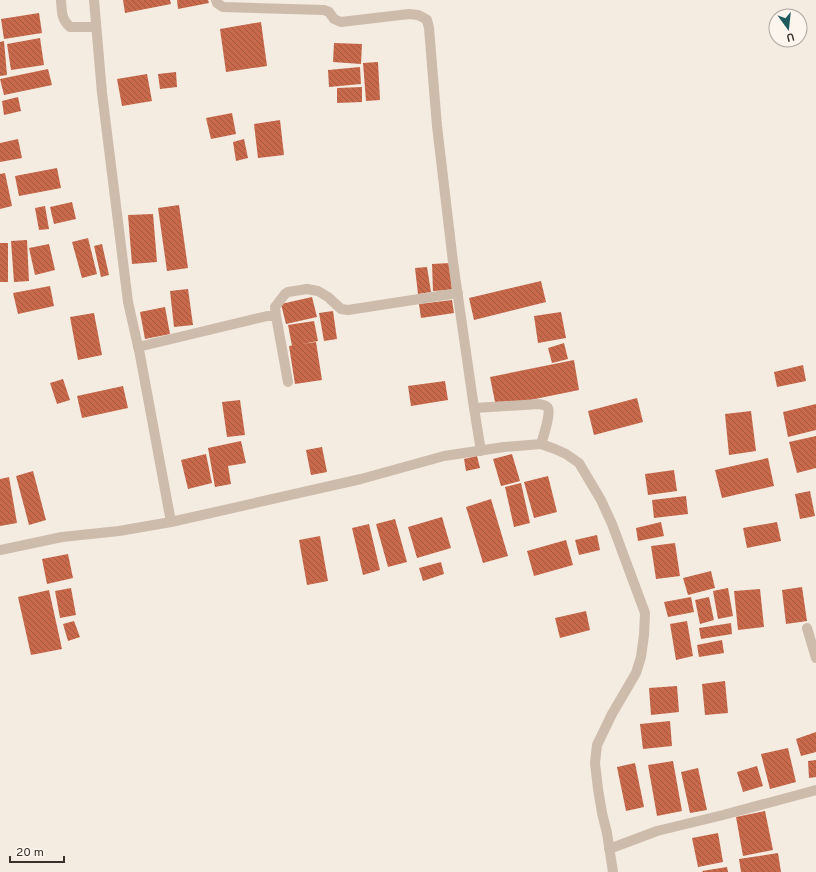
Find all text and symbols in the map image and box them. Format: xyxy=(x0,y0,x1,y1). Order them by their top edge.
north arrow xyxy=(768,8,808,48)
text: U xyxy=(785,29,796,44)
scale bar xyxy=(10,838,64,864)
text: 20 m xyxy=(16,845,44,861)

